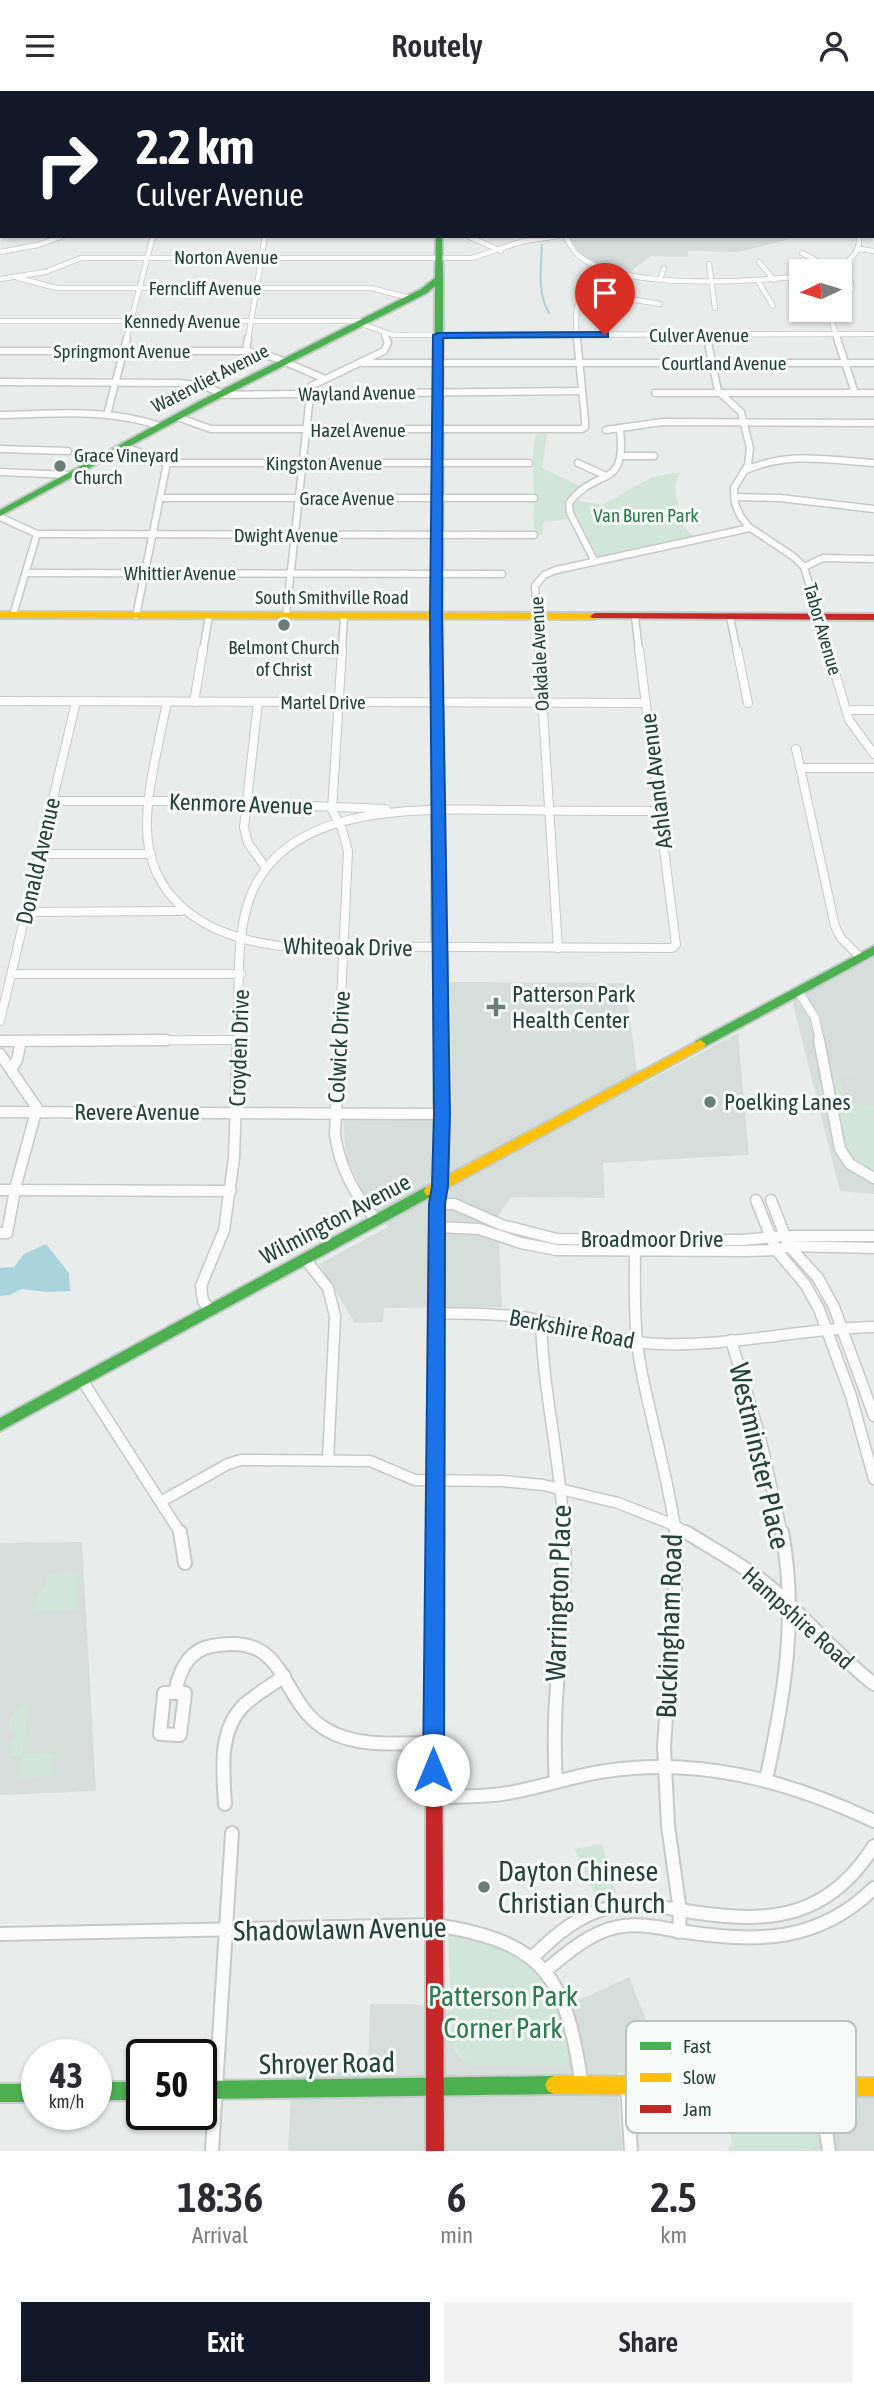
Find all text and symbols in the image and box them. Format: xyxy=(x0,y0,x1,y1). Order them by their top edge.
icon: menu xyxy=(21,27,59,65)
text: Routely xyxy=(391,27,483,64)
icon: person xyxy=(815,27,853,65)
text: 2.2 km xyxy=(136,118,254,174)
icon: right xyxy=(21,119,112,210)
text: Culver Avenue xyxy=(136,176,304,213)
street label: Norton Avenue xyxy=(174,246,278,268)
north arrow xyxy=(789,259,852,322)
map controls xyxy=(789,259,852,322)
pin xyxy=(575,263,635,335)
icon: arrive xyxy=(586,274,624,312)
street label: Ferncliff Avenue xyxy=(149,277,261,299)
street label: Kennedy Avenue xyxy=(124,310,240,332)
street label: Culver Avenue xyxy=(649,324,749,346)
street label: Watervliet Avenue xyxy=(148,339,272,417)
street label: Springmont Avenue xyxy=(54,340,190,362)
street label: Courtland Avenue xyxy=(662,352,786,374)
street label: Wayland Avenue xyxy=(298,381,416,405)
street label: Hazel Avenue xyxy=(310,419,406,441)
place label: Grace Vineyard Church xyxy=(74,444,179,488)
street label: Kingston Avenue xyxy=(266,452,382,474)
marker: Grace Vineyard Church xyxy=(52,458,68,474)
street label: Grace Avenue xyxy=(300,487,394,509)
park label: Van Buren Park xyxy=(593,504,699,526)
street label: Dwight Avenue xyxy=(234,524,338,546)
street label: Whittier Avenue xyxy=(124,562,236,584)
street label: Tabor Avenue xyxy=(799,581,847,677)
street label: South Smithville Road xyxy=(255,586,409,608)
street label: Oakdale Avenue xyxy=(525,596,553,712)
marker: Belmont Church of Christ xyxy=(276,617,292,633)
place label: Belmont Church of Christ xyxy=(228,636,340,680)
street label: Martel Drive xyxy=(280,691,366,713)
street label: Ashland Avenue xyxy=(635,712,677,850)
street label: Kenmore Avenue xyxy=(169,788,313,820)
street label: Donald Avenue xyxy=(11,795,65,927)
street label: Whiteoak Drive xyxy=(283,933,413,961)
place label: Patterson Park Health Center xyxy=(512,981,635,1033)
street label: Croyden Drive xyxy=(224,989,254,1107)
street label: Colwick Drive xyxy=(323,990,355,1104)
marker: Patterson Park Health Center xyxy=(486,997,506,1017)
place label: Poelking Lanes xyxy=(724,1089,851,1115)
marker: Poelking Lanes xyxy=(702,1094,718,1110)
street label: Revere Avenue xyxy=(74,1099,200,1125)
street label: Wilmington Avenue xyxy=(256,1169,414,1269)
street label: Broadmoor Drive xyxy=(581,1226,723,1252)
street label: Berkshire Road xyxy=(507,1304,637,1354)
street label: Westminster Place xyxy=(723,1360,797,1552)
street label: Warrington Place xyxy=(539,1504,577,1682)
street label: Buckingham Road xyxy=(650,1533,688,1719)
street label: Hampshire Road xyxy=(737,1561,859,1675)
position arrow xyxy=(396,1733,470,1807)
place label: Dayton Chinese Christian Church xyxy=(498,1855,666,1919)
marker: Dayton Chinese Christian Church xyxy=(476,1879,492,1895)
street label: Shadowlawn Avenue xyxy=(233,1911,447,1947)
park label: Patterson Park Corner Park xyxy=(428,1980,578,2044)
legend xyxy=(626,2021,856,2133)
text: Fast xyxy=(683,2035,711,2057)
speed limit sign: 50 xyxy=(126,2039,217,2130)
street label: Shroyer Road xyxy=(259,2046,395,2080)
text: 43 xyxy=(50,2055,83,2095)
text: Slow xyxy=(683,2066,717,2088)
text: km/h xyxy=(49,2091,84,2112)
text: Jam xyxy=(683,2098,712,2120)
text: 18:36 xyxy=(177,2173,263,2221)
text: 6 xyxy=(447,2173,467,2221)
text: 2.5 xyxy=(650,2173,697,2221)
text: Arrival xyxy=(192,2222,248,2248)
text: min xyxy=(440,2222,473,2248)
text: km xyxy=(660,2222,687,2248)
button: Exit xyxy=(21,2302,430,2382)
button: Share xyxy=(444,2302,853,2382)

